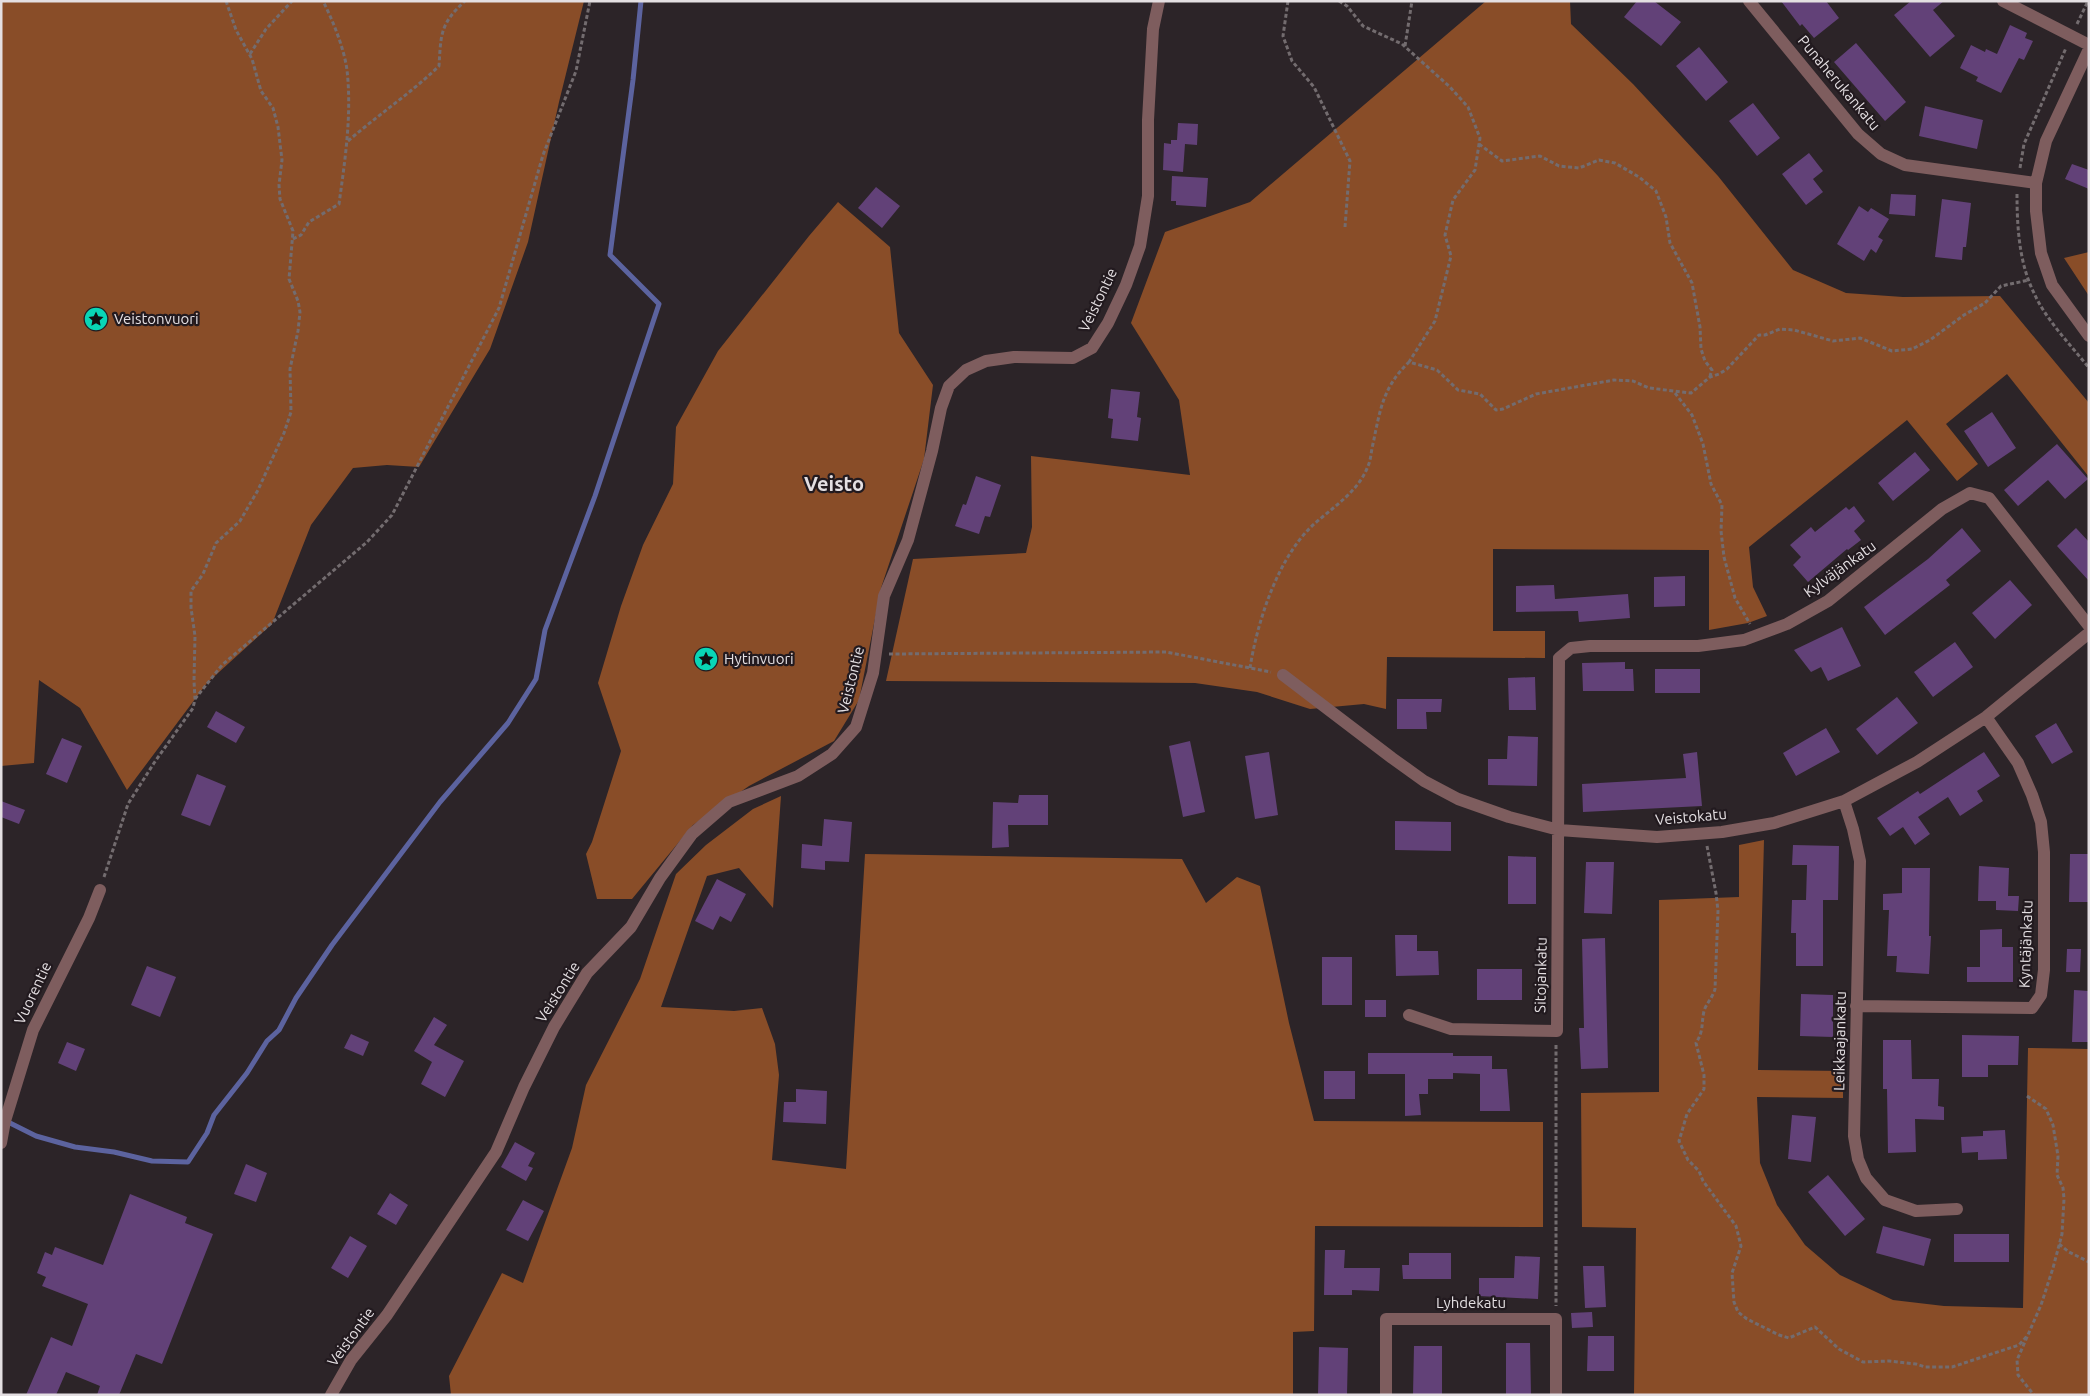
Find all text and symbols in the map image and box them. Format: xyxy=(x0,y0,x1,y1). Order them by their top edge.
street label: Punaherukankatu xyxy=(1795,32,1884,134)
street label: Veistontie xyxy=(1075,265,1120,334)
place icon: Veistonvuori xyxy=(83,306,109,332)
place label: Veistonvuori xyxy=(114,310,199,327)
district label: Veisto xyxy=(804,472,864,495)
street label: Kylväjänkatu xyxy=(1800,537,1879,600)
street label: Veistontie xyxy=(834,645,867,715)
place icon: Hytinvuori xyxy=(693,646,719,672)
place label: Hytinvuori xyxy=(724,650,794,667)
street label: Veistokatu xyxy=(1654,805,1727,828)
street label: Kyntäjänkatu xyxy=(2015,900,2036,988)
street label: Sitojankatu xyxy=(1531,937,1550,1013)
street label: Veistontie xyxy=(532,958,583,1025)
street label: Vuorentie xyxy=(11,959,54,1027)
street label: Leikkaajankatu xyxy=(1830,991,1849,1091)
street label: Lyhdekatu xyxy=(1436,1294,1506,1311)
street label: Veistontie xyxy=(324,1304,378,1369)

